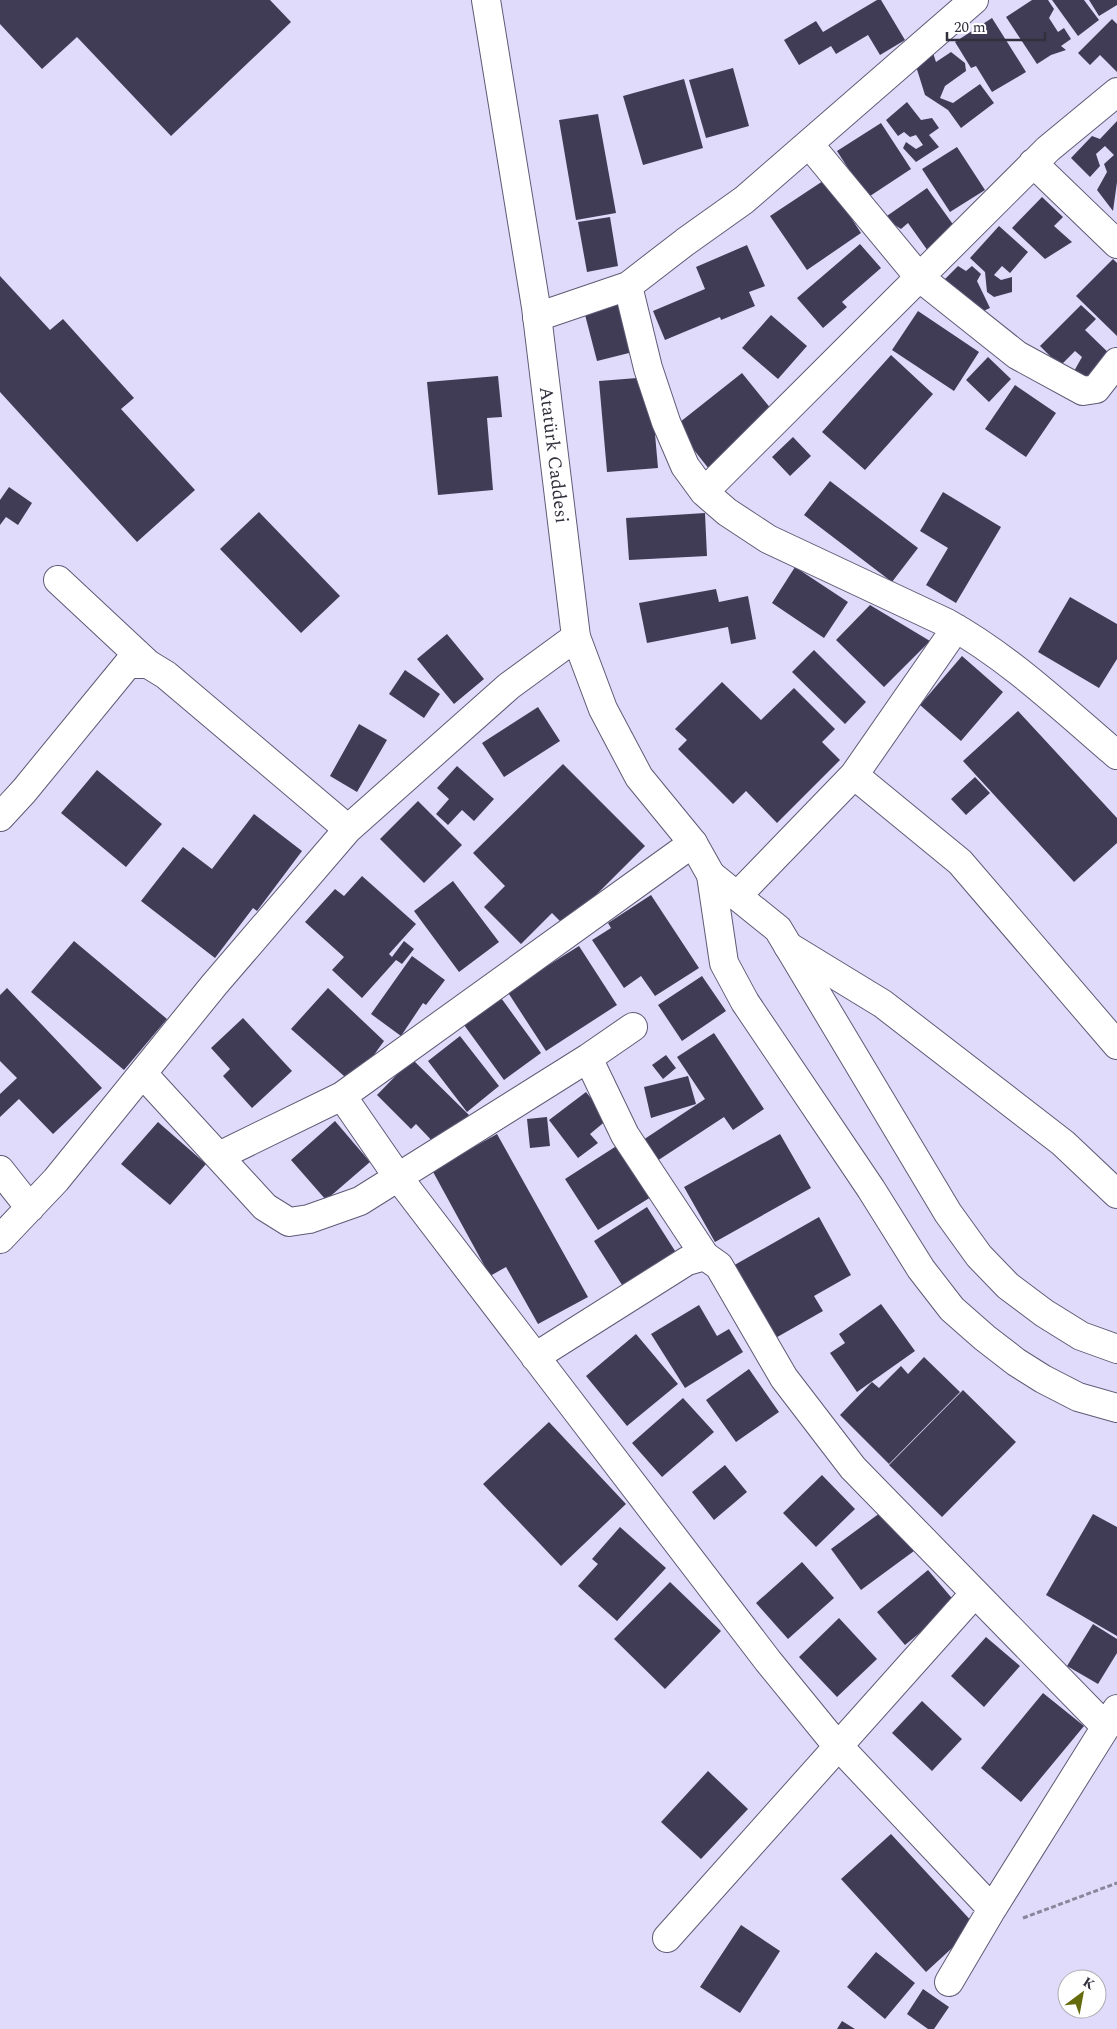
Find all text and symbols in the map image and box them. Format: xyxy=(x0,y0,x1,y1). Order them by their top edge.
scale bar xyxy=(947,10,1044,42)
text: 20 m xyxy=(954,16,986,39)
street label: Atatürk Caddesi xyxy=(531,385,577,525)
north arrow xyxy=(1057,1969,1107,2019)
text: K xyxy=(1078,1972,1099,1995)

